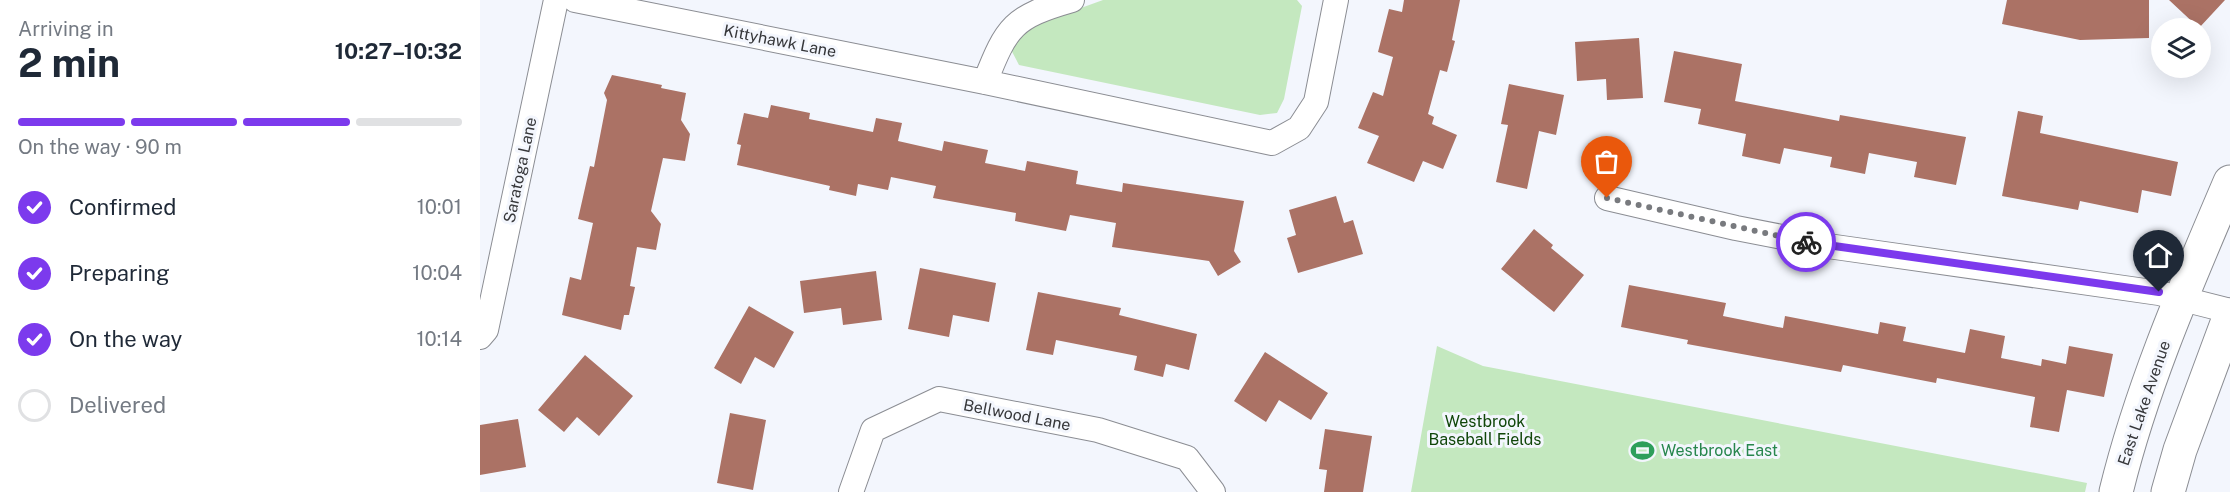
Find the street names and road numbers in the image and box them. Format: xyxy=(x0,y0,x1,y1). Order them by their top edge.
street label: Kittyhawk Lane xyxy=(722,21,838,61)
street label: Saratoga Lane xyxy=(500,115,540,225)
street label: East Lake Avenue xyxy=(2114,338,2174,468)
street label: Bellwood Lane xyxy=(962,395,1072,435)

